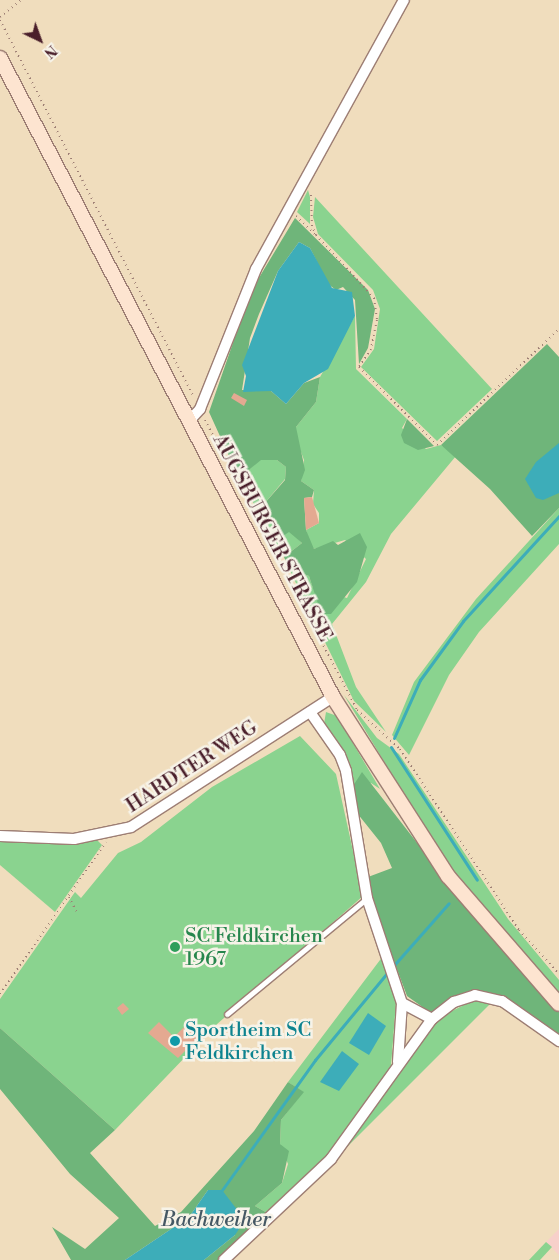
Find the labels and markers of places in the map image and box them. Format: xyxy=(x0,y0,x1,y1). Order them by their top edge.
place label: SC Feldkirchen 1967 xyxy=(185,924,323,971)
marker: SC Feldkirchen 1967 xyxy=(169,941,181,953)
place label: Sportheim SC Feldkirchen xyxy=(185,1018,311,1065)
marker: Sportheim SC Feldkirchen xyxy=(169,1035,181,1047)

